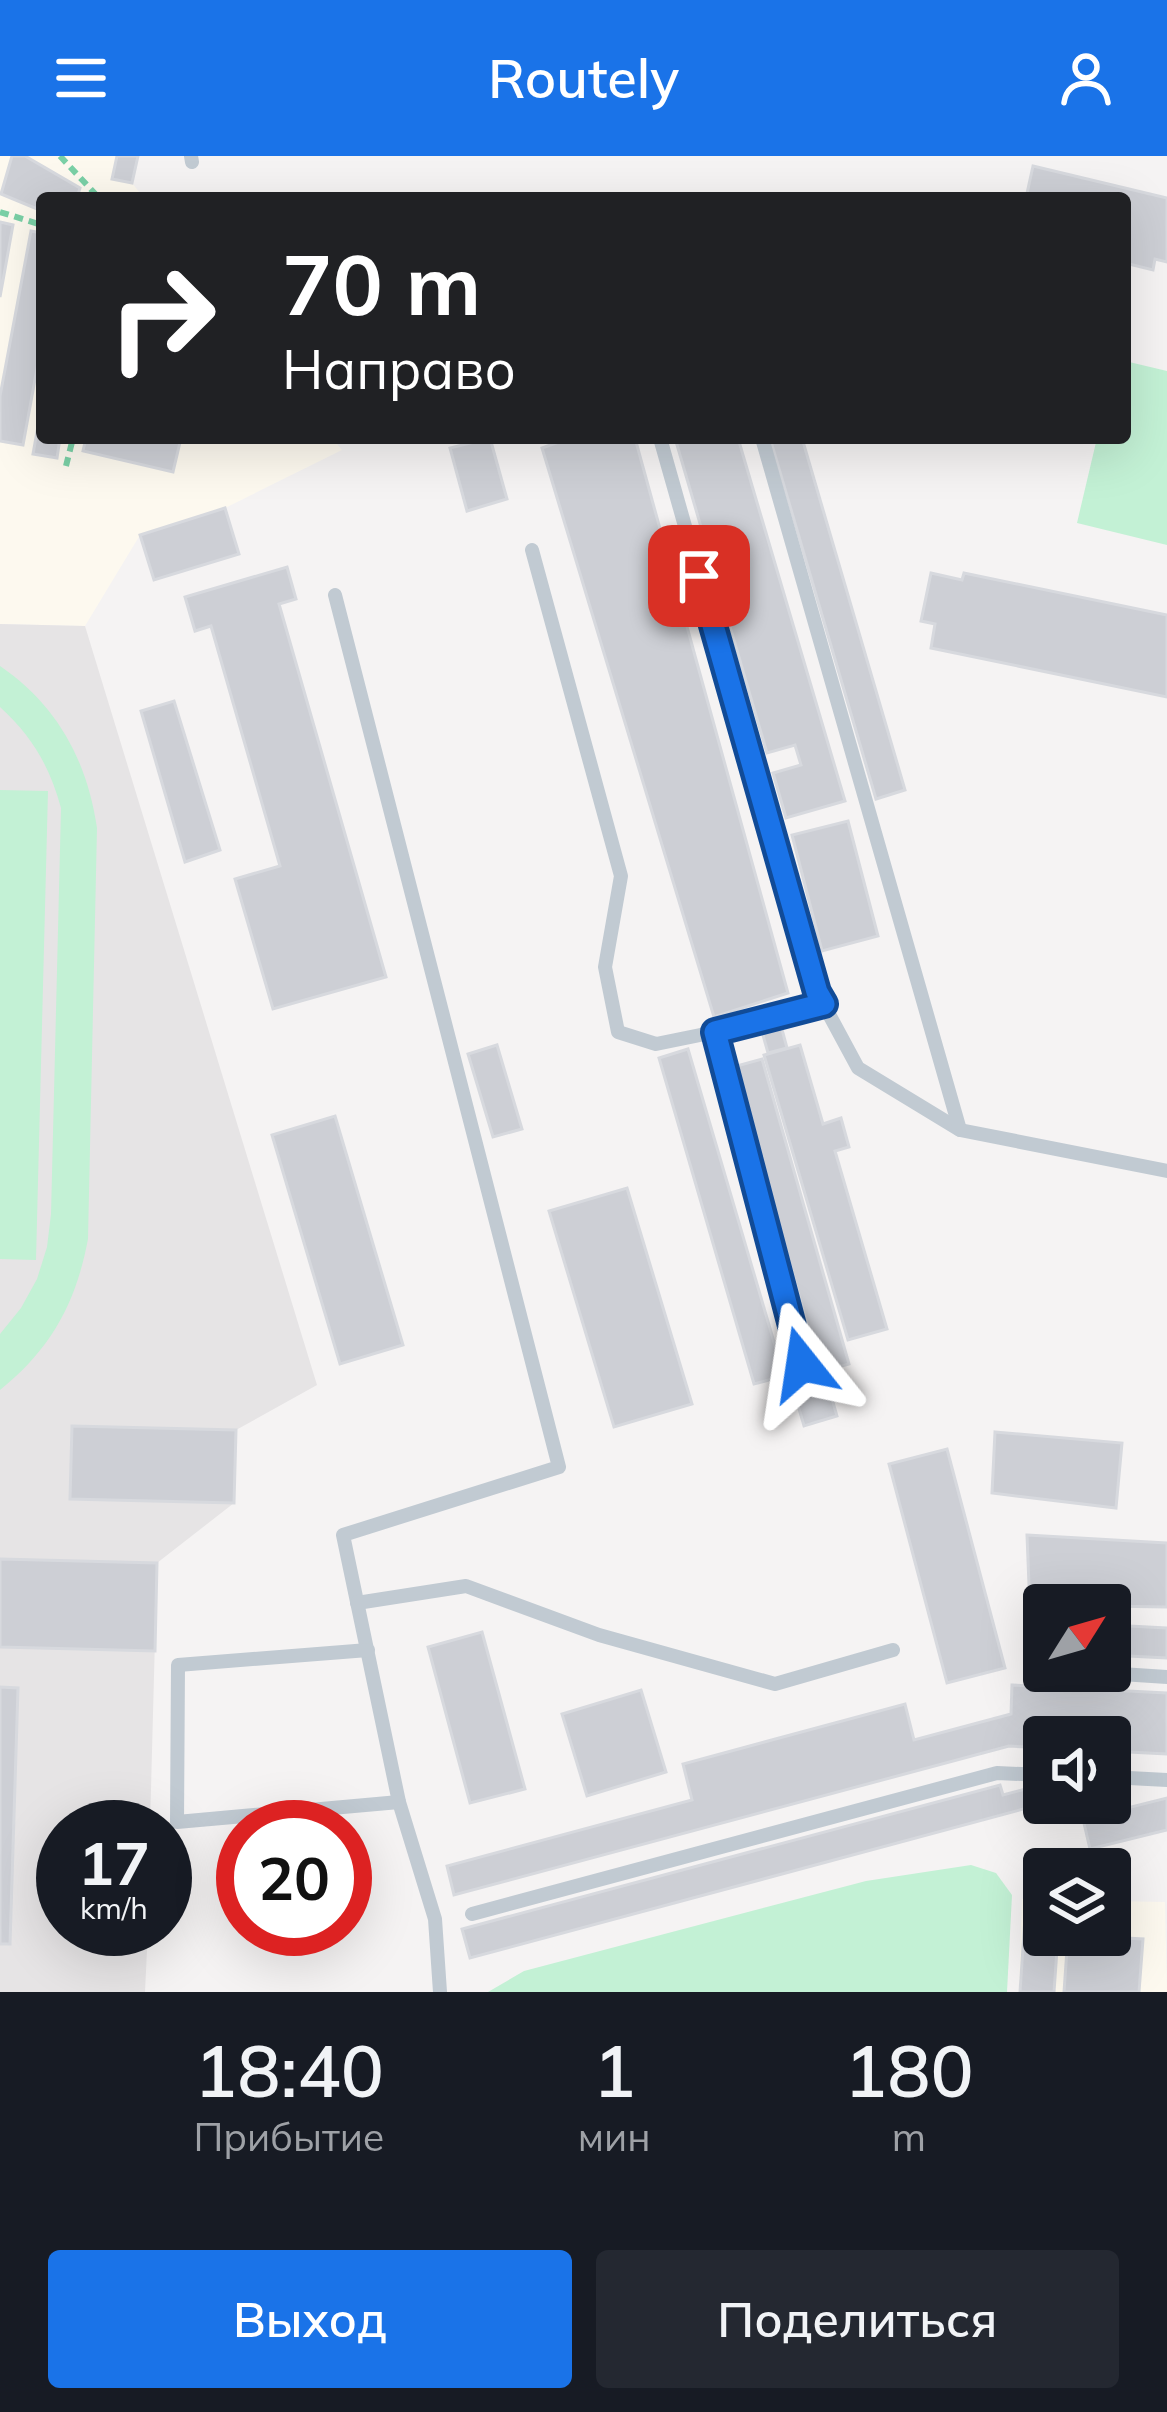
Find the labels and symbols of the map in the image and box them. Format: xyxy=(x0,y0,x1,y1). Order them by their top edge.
pin xyxy=(648,525,750,627)
position arrow xyxy=(739,1301,865,1427)
north arrow xyxy=(1023,1584,1131,1692)
speed limit sign: 20 xyxy=(216,1800,372,1956)

